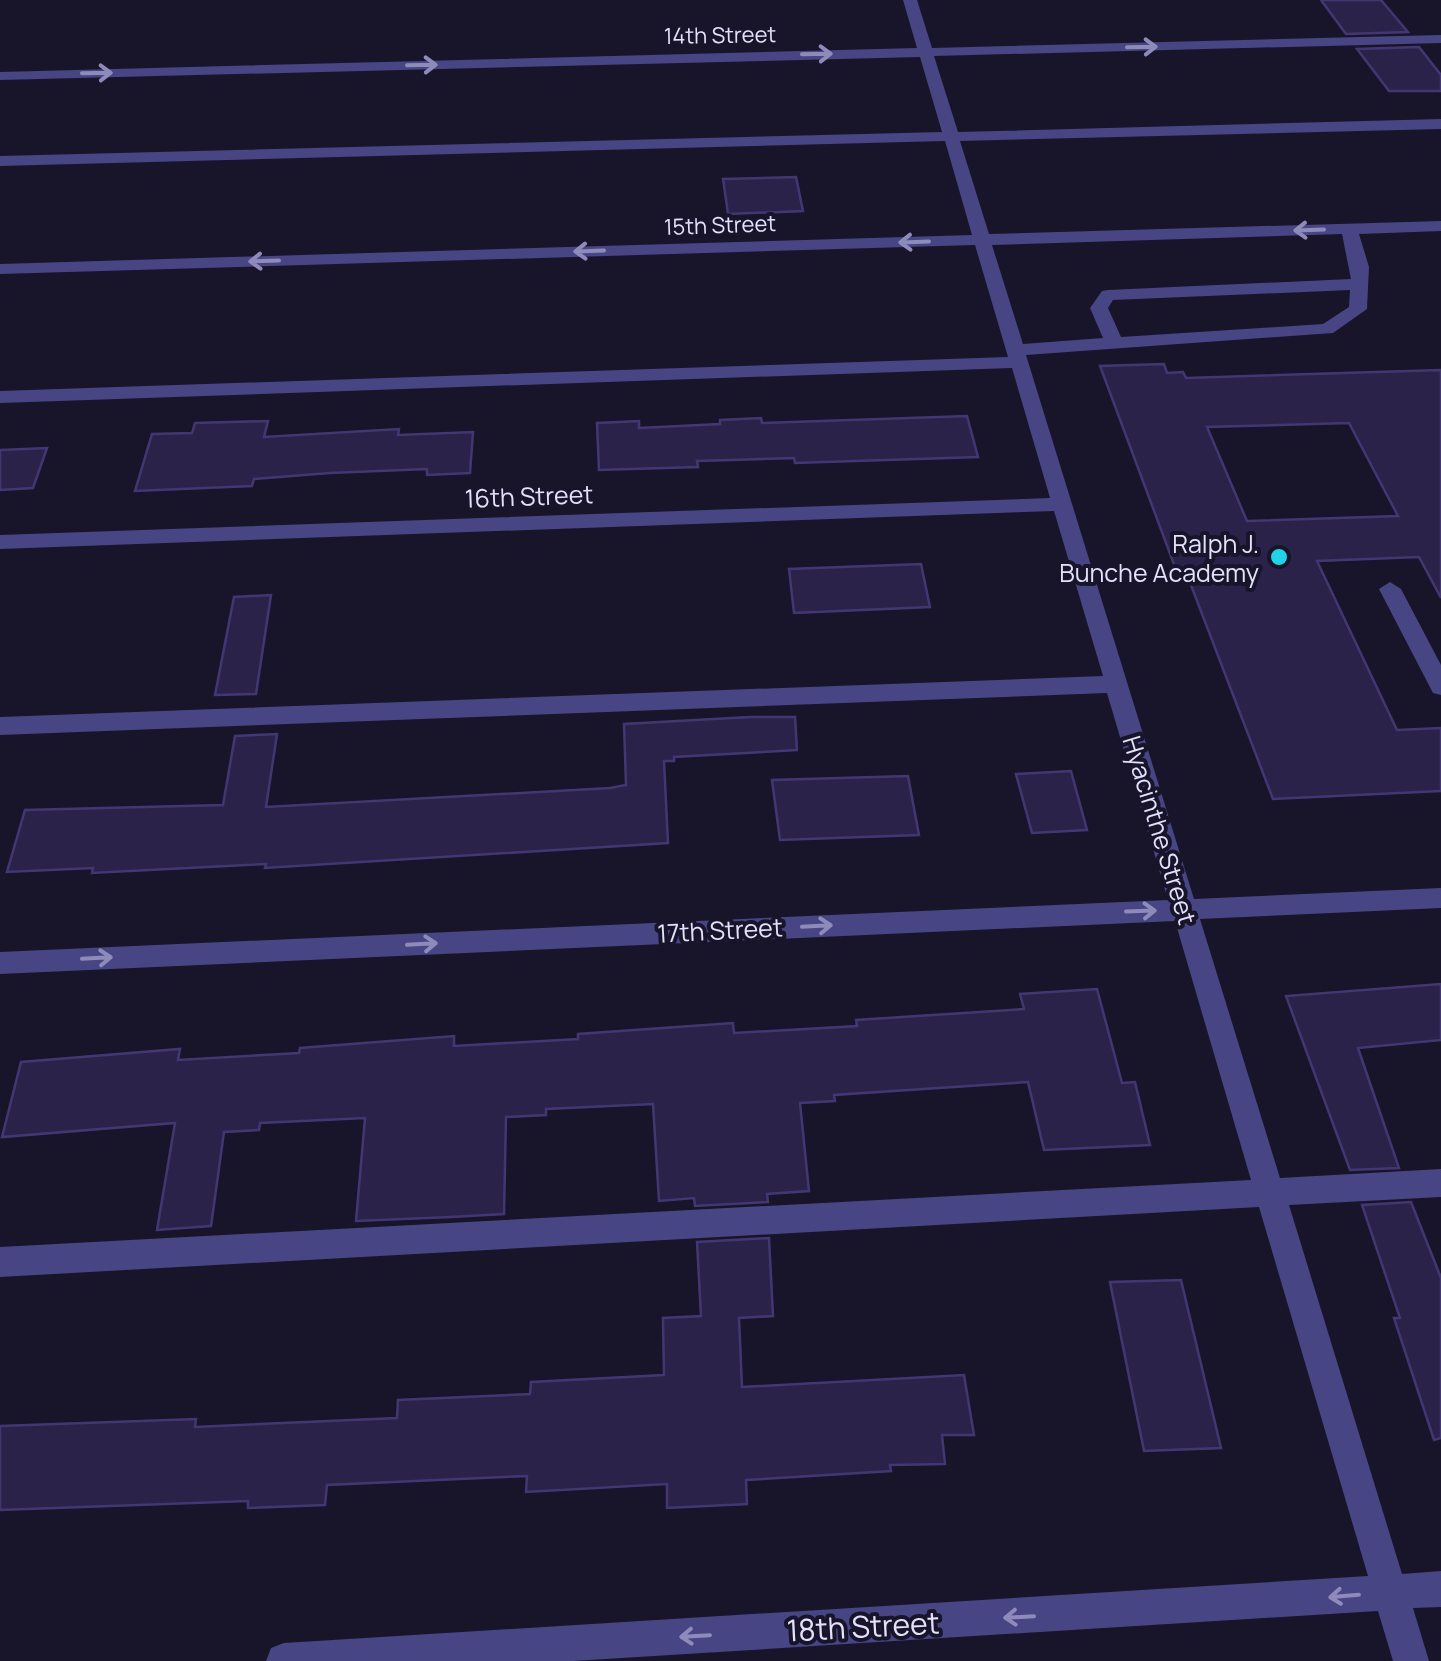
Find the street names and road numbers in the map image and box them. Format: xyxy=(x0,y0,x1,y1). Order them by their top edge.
street label: 14th Street xyxy=(664,19,777,51)
street label: 15th Street xyxy=(663,208,777,242)
street label: 16th Street xyxy=(464,476,594,516)
street label: Hyacinthe Street xyxy=(1115,731,1205,929)
street label: 17th Street xyxy=(656,909,784,951)
street label: 18th Street xyxy=(786,1602,940,1650)

